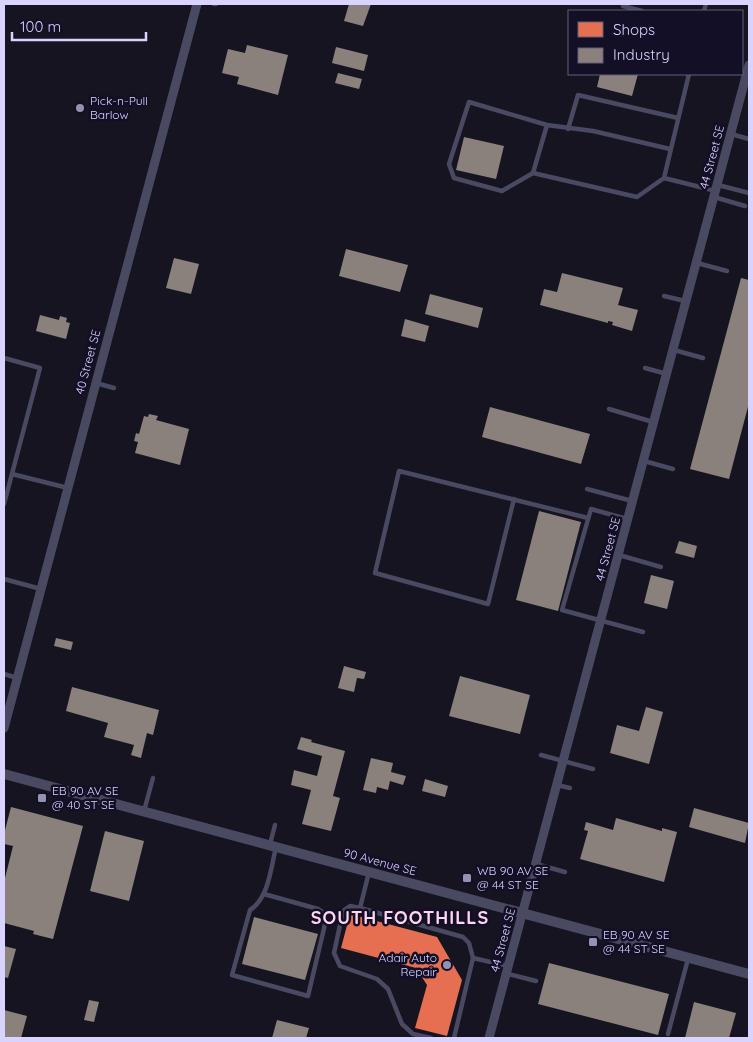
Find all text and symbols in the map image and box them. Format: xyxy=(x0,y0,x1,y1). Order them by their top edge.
scale bar xyxy=(12,10,146,42)
legend xyxy=(568,10,743,75)
text: 100 m xyxy=(20,17,61,36)
text: Shops xyxy=(613,20,655,39)
text: Industry xyxy=(613,45,670,64)
place label: Pick-n-Pull Barlow xyxy=(90,93,148,122)
marker: Pick-n-Pull Barlow xyxy=(74,102,86,114)
street label: 44 Street SE xyxy=(696,123,727,190)
street label: 40 Street SE xyxy=(72,328,103,396)
street label: 44 Street SE xyxy=(592,515,623,582)
place label: EB 90 AV SE @ 40 ST SE xyxy=(52,783,119,812)
marker: EB 90 AV SE @ 40 ST SE xyxy=(36,792,48,804)
street label: 90 Avenue SE xyxy=(342,845,418,879)
place label: WB 90 AV SE @ 44 ST SE xyxy=(477,863,548,892)
marker: WB 90 AV SE @ 44 ST SE xyxy=(461,872,473,884)
district label: SOUTH FOOTHILLS xyxy=(311,906,489,929)
street label: 44 Street SE xyxy=(487,906,518,973)
place label: EB 90 AV SE @ 44 ST SE xyxy=(603,927,670,956)
marker: EB 90 AV SE @ 44 ST SE xyxy=(587,936,599,948)
place label: Adair Auto Repair xyxy=(378,950,437,979)
marker: Adair Auto Repair xyxy=(441,959,453,971)

